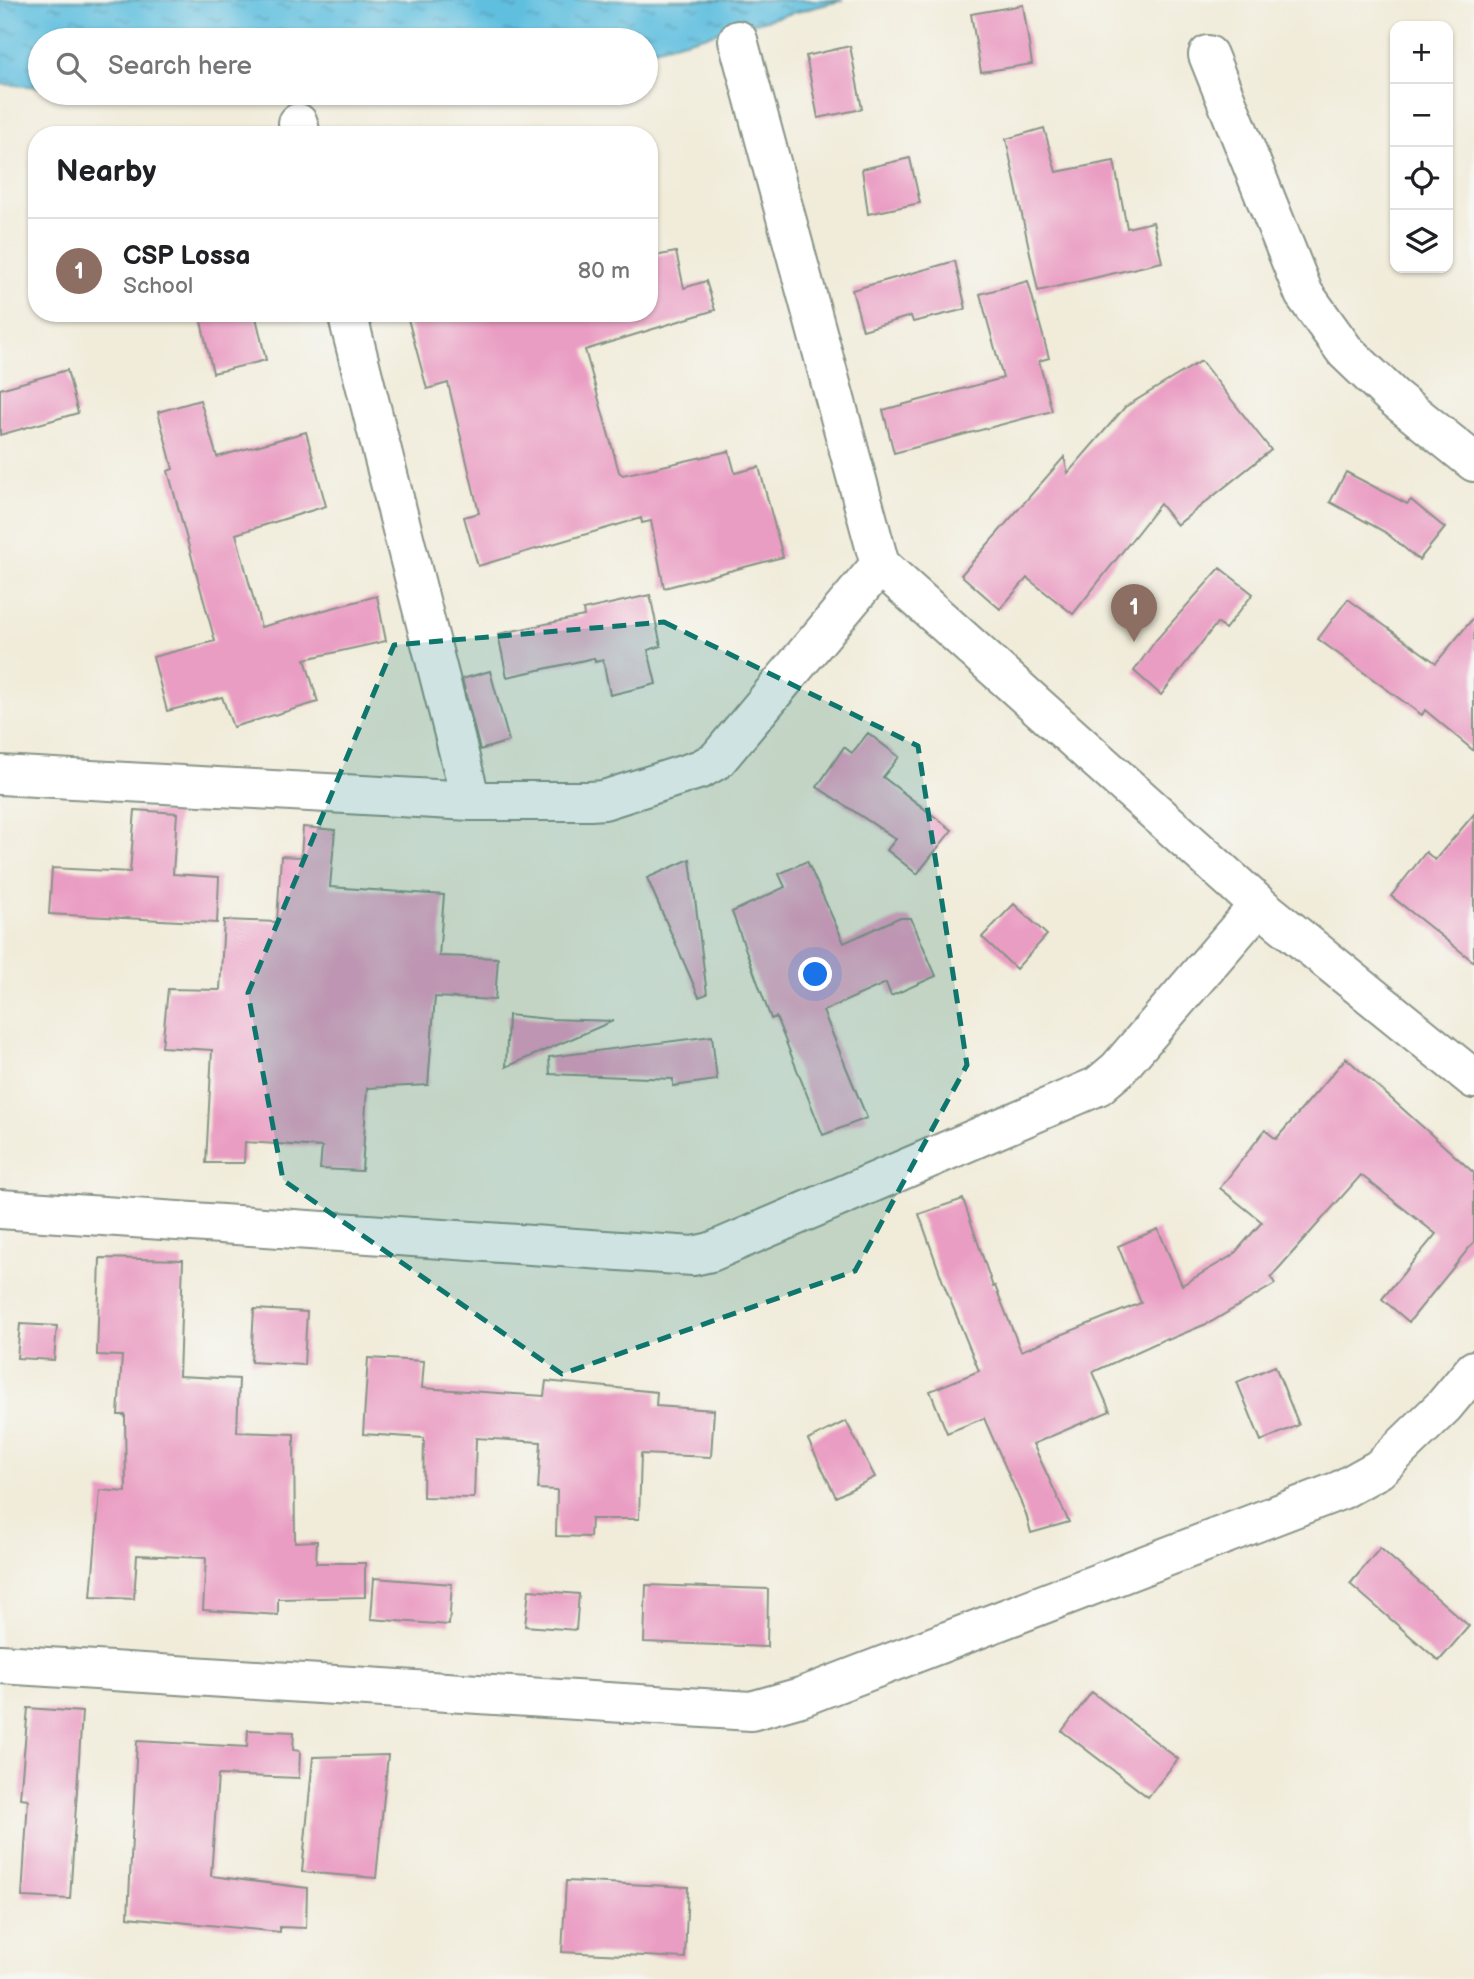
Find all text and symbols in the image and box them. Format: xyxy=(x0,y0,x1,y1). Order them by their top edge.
map controls xyxy=(1390,21,1453,273)
button: + xyxy=(1390,21,1453,84)
search box xyxy=(28,28,658,105)
icon: search xyxy=(52,48,90,86)
text: Search here xyxy=(108,51,252,82)
button: − xyxy=(1390,84,1453,147)
button: locate xyxy=(1390,147,1453,210)
text: Nearby xyxy=(56,154,156,190)
button: layers xyxy=(1390,210,1453,273)
text: CSP Lossa xyxy=(123,241,250,272)
text: 1 xyxy=(74,257,84,285)
text: 80 m xyxy=(578,257,630,285)
text: School xyxy=(123,272,193,300)
pin: 1 xyxy=(1111,584,1157,642)
your location xyxy=(798,957,832,991)

